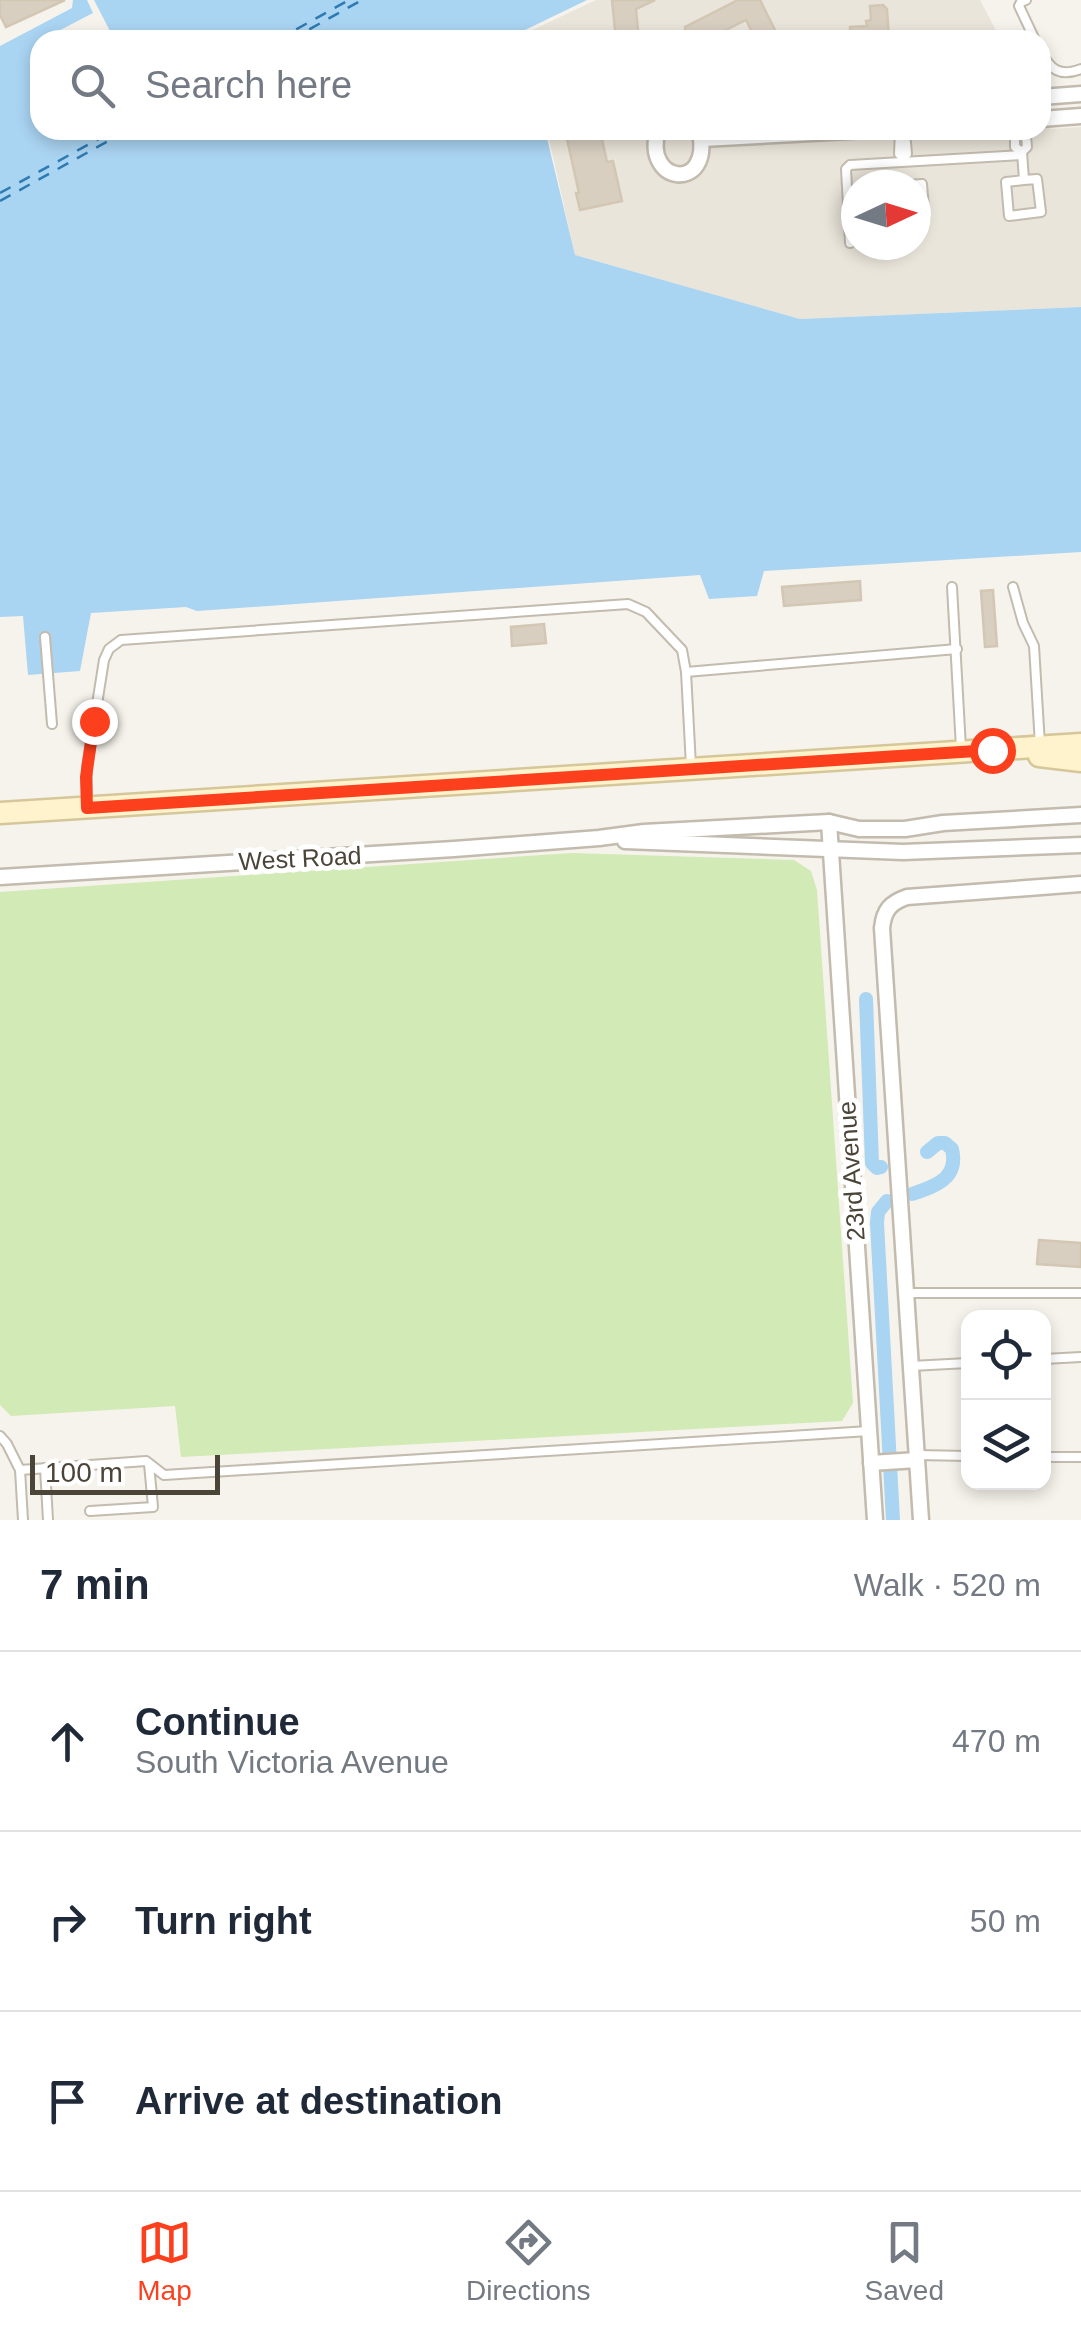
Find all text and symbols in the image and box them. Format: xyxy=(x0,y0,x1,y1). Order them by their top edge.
search box xyxy=(30,30,1051,140)
icon: search xyxy=(65,58,120,113)
text: Search here xyxy=(145,64,352,106)
north arrow xyxy=(841,170,931,260)
route end xyxy=(72,699,118,745)
route start xyxy=(970,728,1016,774)
street label: West Road xyxy=(238,841,362,875)
street label: 23rd Avenue xyxy=(832,1100,870,1242)
map controls xyxy=(961,1310,1051,1490)
button: locate xyxy=(961,1310,1051,1400)
button: layers xyxy=(961,1400,1051,1490)
scale bar xyxy=(30,1450,220,1494)
text: 100 m xyxy=(45,1457,123,1488)
text: 7 min xyxy=(40,1561,150,1608)
text: Walk · 520 m xyxy=(854,1567,1041,1603)
text: Continue xyxy=(135,1701,300,1743)
icon: ahead xyxy=(40,1714,95,1769)
text: 470 m xyxy=(952,1723,1041,1759)
text: South Victoria Avenue xyxy=(135,1744,449,1780)
icon: right xyxy=(40,1894,95,1949)
text: Turn right xyxy=(135,1900,312,1942)
text: 50 m xyxy=(970,1903,1041,1939)
icon: arrive xyxy=(40,2074,95,2129)
text: Arrive at destination xyxy=(135,2080,502,2122)
tab: Map xyxy=(137,2215,192,2307)
tab: Directions xyxy=(466,2215,591,2307)
tab: Saved xyxy=(865,2215,944,2307)

